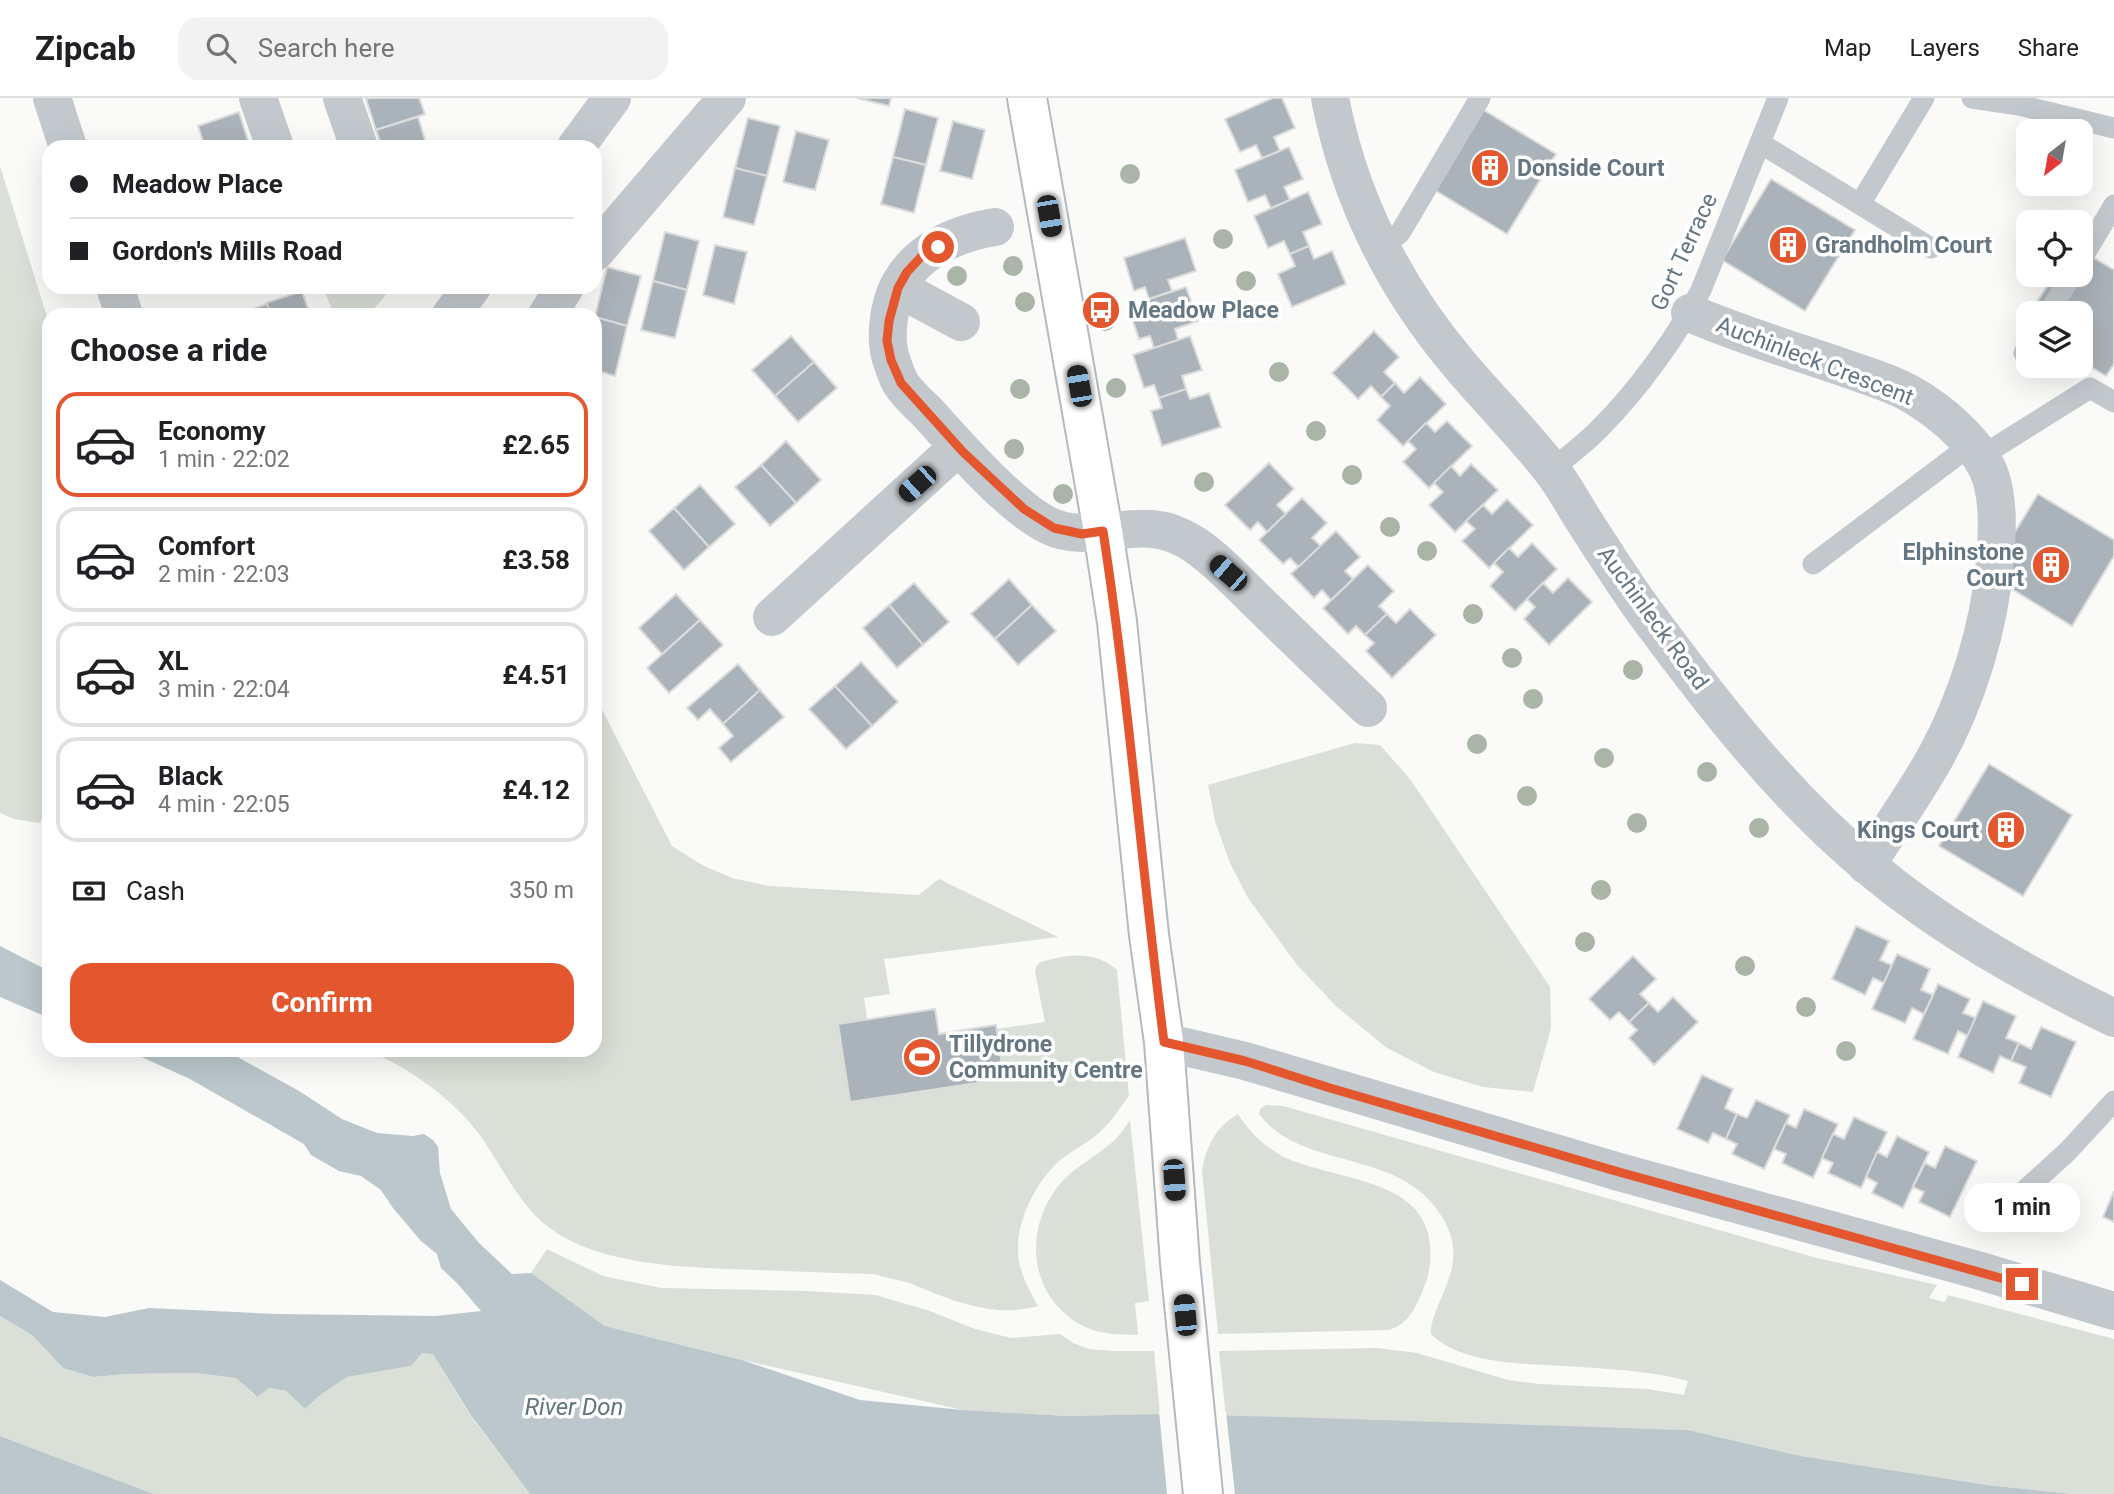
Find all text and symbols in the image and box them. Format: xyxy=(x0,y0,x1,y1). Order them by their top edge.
search box xyxy=(178,17,668,80)
text: Zipcab xyxy=(35,29,136,68)
icon: search xyxy=(202,29,240,67)
text: Search here xyxy=(258,33,395,63)
text: Map xyxy=(1824,34,1872,62)
text: Layers xyxy=(1910,34,1980,62)
text: Share xyxy=(2018,34,2079,62)
north arrow xyxy=(2016,119,2093,196)
map controls xyxy=(2016,119,2093,378)
building icon: Donside Court xyxy=(1469,147,1511,189)
place label: Donside Court xyxy=(1517,155,1665,182)
text: Meadow Place xyxy=(112,169,283,199)
street label: Gort Terrace xyxy=(1645,189,1723,315)
car xyxy=(1036,193,1063,239)
button: locate xyxy=(2016,210,2093,287)
building icon: Grandholm Court xyxy=(1767,224,1809,266)
route start xyxy=(922,231,954,263)
place label: Grandholm Court xyxy=(1815,232,1992,259)
text: Gordon's Mills Road xyxy=(112,236,342,266)
bus stop icon: Meadow Place xyxy=(1080,289,1122,331)
place label: Meadow Place xyxy=(1128,297,1279,324)
button: layers xyxy=(2016,301,2093,378)
street label: Auchinleck Crescent xyxy=(1713,311,1917,411)
text: Choose a ride xyxy=(70,331,267,369)
car xyxy=(1066,363,1093,409)
icon: car xyxy=(74,413,137,476)
text: Economy xyxy=(158,416,265,446)
text: £2.65 xyxy=(502,430,570,460)
text: 1 min · 22:02 xyxy=(158,446,290,473)
car xyxy=(895,462,940,506)
icon: car xyxy=(74,528,137,591)
text: Comfort xyxy=(158,531,255,561)
place label: Elphinstone Court xyxy=(1903,539,2024,592)
street label: Auchinleck Road xyxy=(1592,541,1714,695)
building icon: Elphinstone Court xyxy=(2030,544,2072,586)
text: £3.58 xyxy=(502,545,570,575)
car xyxy=(1206,551,1251,595)
text: 2 min · 22:03 xyxy=(158,561,290,588)
icon: car xyxy=(74,643,137,706)
text: XL xyxy=(158,646,189,676)
text: £4.51 xyxy=(502,660,570,690)
text: 3 min · 22:04 xyxy=(158,676,290,703)
icon: car xyxy=(74,758,137,821)
text: Black xyxy=(158,761,223,791)
text: £4.12 xyxy=(502,775,570,805)
text: 4 min · 22:05 xyxy=(158,791,290,818)
building icon: Kings Court xyxy=(1985,809,2027,851)
place label: Kings Court xyxy=(1857,817,1979,844)
icon: cash xyxy=(70,872,108,910)
text: Cash xyxy=(126,876,185,906)
text: 350 m xyxy=(509,877,574,904)
button: Confirm xyxy=(70,963,574,1043)
place label: Tillydrone Community Centre xyxy=(949,1031,1143,1084)
sports icon: Tillydrone Community Centre xyxy=(901,1036,943,1078)
car xyxy=(1163,1158,1186,1202)
callout: 1 min xyxy=(1964,1182,2080,1232)
text: 1 min xyxy=(1993,1194,2051,1221)
route end xyxy=(2006,1268,2038,1300)
car xyxy=(1173,1293,1198,1337)
water label: River Don xyxy=(525,1393,623,1421)

